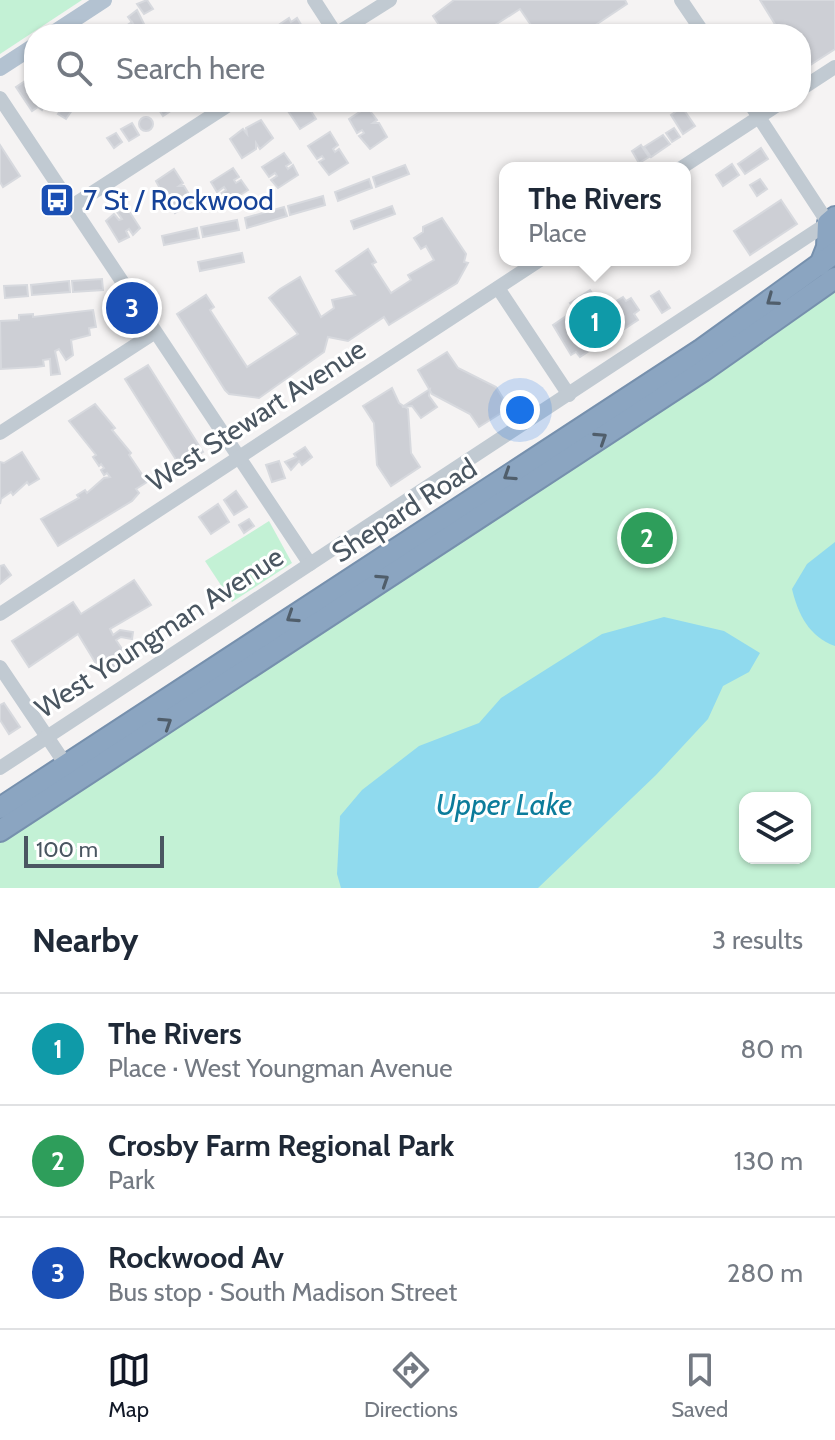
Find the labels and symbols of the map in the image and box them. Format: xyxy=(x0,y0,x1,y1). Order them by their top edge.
bus stop icon: 7 St / Rockwood xyxy=(38,181,76,219)
place label: 7 St / Rockwood xyxy=(83,183,274,217)
pin: 3 xyxy=(106,278,158,338)
one-way arrow xyxy=(767,290,781,305)
pin: 1 xyxy=(569,292,621,352)
street label: West Stewart Avenue xyxy=(140,332,372,498)
your location xyxy=(500,390,540,430)
one-way arrow xyxy=(592,433,607,448)
street label: Shepard Road xyxy=(325,451,483,569)
one-way arrow xyxy=(504,465,518,480)
pin: 2 xyxy=(621,508,673,568)
street label: West Youngman Avenue xyxy=(29,539,289,725)
one-way arrow xyxy=(375,575,389,590)
one-way arrow xyxy=(286,608,301,623)
one-way arrow xyxy=(157,718,172,733)
water label: Upper Lake xyxy=(436,786,572,823)
scale bar xyxy=(24,832,164,868)

